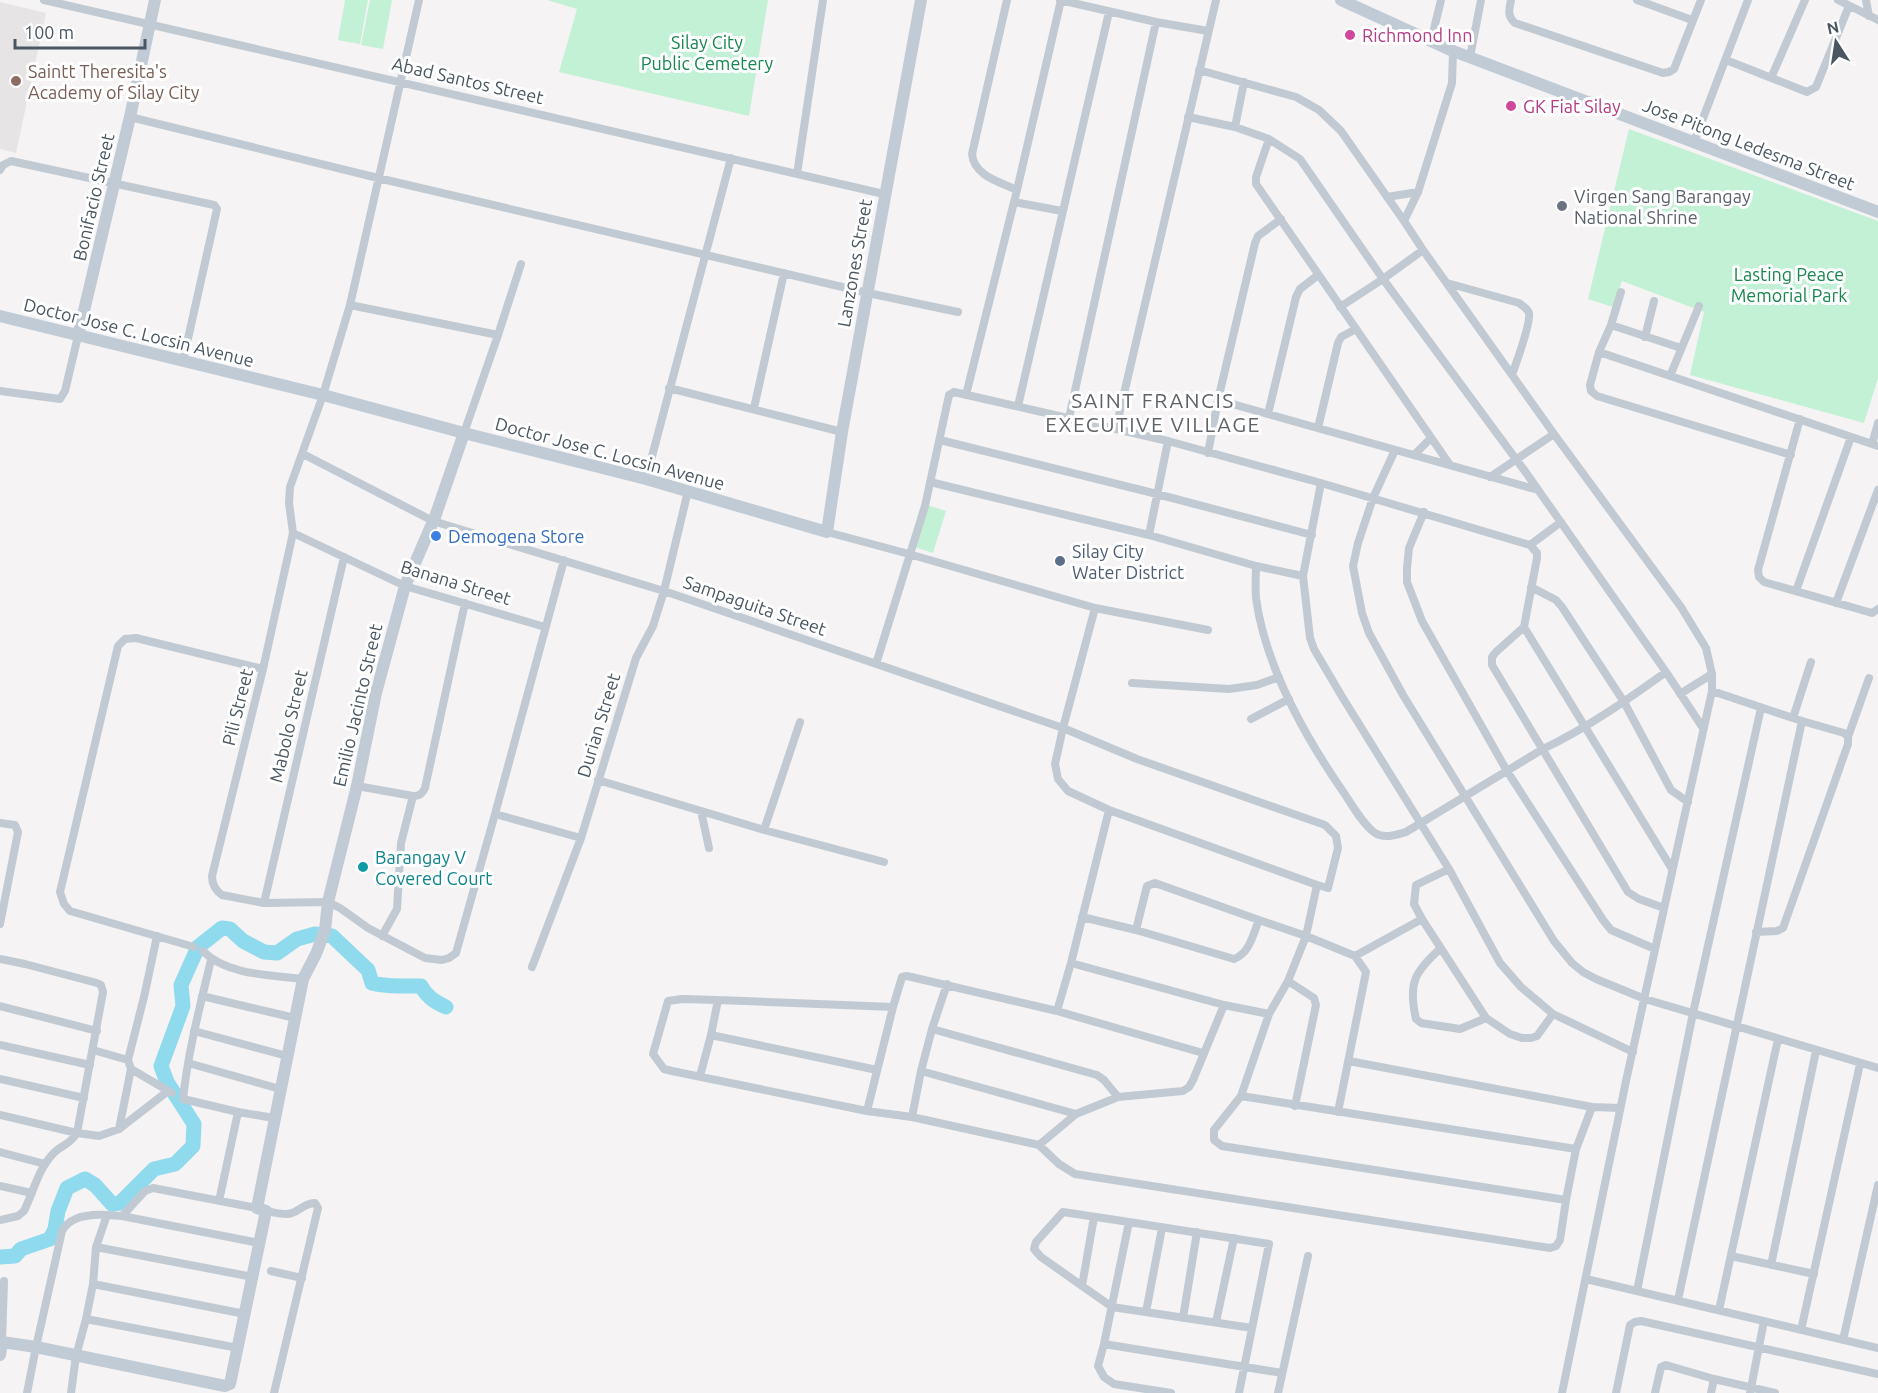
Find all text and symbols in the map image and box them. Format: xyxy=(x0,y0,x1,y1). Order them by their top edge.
scale bar xyxy=(15,12,146,50)
north arrow xyxy=(1806,12,1866,72)
text: N xyxy=(1825,17,1841,37)
text: 100 m xyxy=(24,22,74,42)
place label: Richmond Inn xyxy=(1362,25,1472,45)
marker: Richmond Inn xyxy=(1343,28,1357,42)
park label: Silay City Public Cemetery xyxy=(641,32,774,73)
street label: Abad Santos Street xyxy=(390,53,546,107)
place label: Saintt Theresita's Academy of Silay City xyxy=(28,61,200,102)
marker: Saintt Theresita's Academy of Silay City xyxy=(9,74,23,88)
street label: Jose Pitong Ledesma Street xyxy=(1640,94,1858,194)
place label: GK Fiat Silay xyxy=(1523,96,1621,116)
marker: GK Fiat Silay xyxy=(1504,99,1518,113)
street label: Bonifacio Street xyxy=(69,131,117,263)
place label: Virgen Sang Barangay National Shrine xyxy=(1574,186,1751,227)
street label: Lanzones Street xyxy=(833,197,875,329)
marker: Virgen Sang Barangay National Shrine xyxy=(1555,199,1569,213)
park label: Lasting Peace Memorial Park xyxy=(1731,264,1847,305)
street label: Doctor Jose C. Locsin Avenue xyxy=(22,294,256,370)
district label: SAINT FRANCIS EXECUTIVE VILLAGE xyxy=(1045,388,1261,436)
street label: Doctor Jose C. Locsin Avenue xyxy=(493,413,727,493)
place label: Demogena Store xyxy=(448,526,584,546)
marker: Demogena Store xyxy=(429,529,443,543)
place label: Silay City Water District xyxy=(1072,541,1184,582)
marker: Silay City Water District xyxy=(1053,554,1067,568)
street label: Banana Street xyxy=(399,556,513,608)
street label: Sampaguita Street xyxy=(681,571,829,639)
street label: Emilio Jacinto Street xyxy=(328,621,386,789)
street label: Pili Street xyxy=(218,666,256,748)
street label: Mabolo Street xyxy=(265,667,311,785)
street label: Durian Street xyxy=(573,670,623,780)
place label: Barangay V Covered Court xyxy=(375,847,492,888)
marker: Barangay V Covered Court xyxy=(356,860,370,874)

